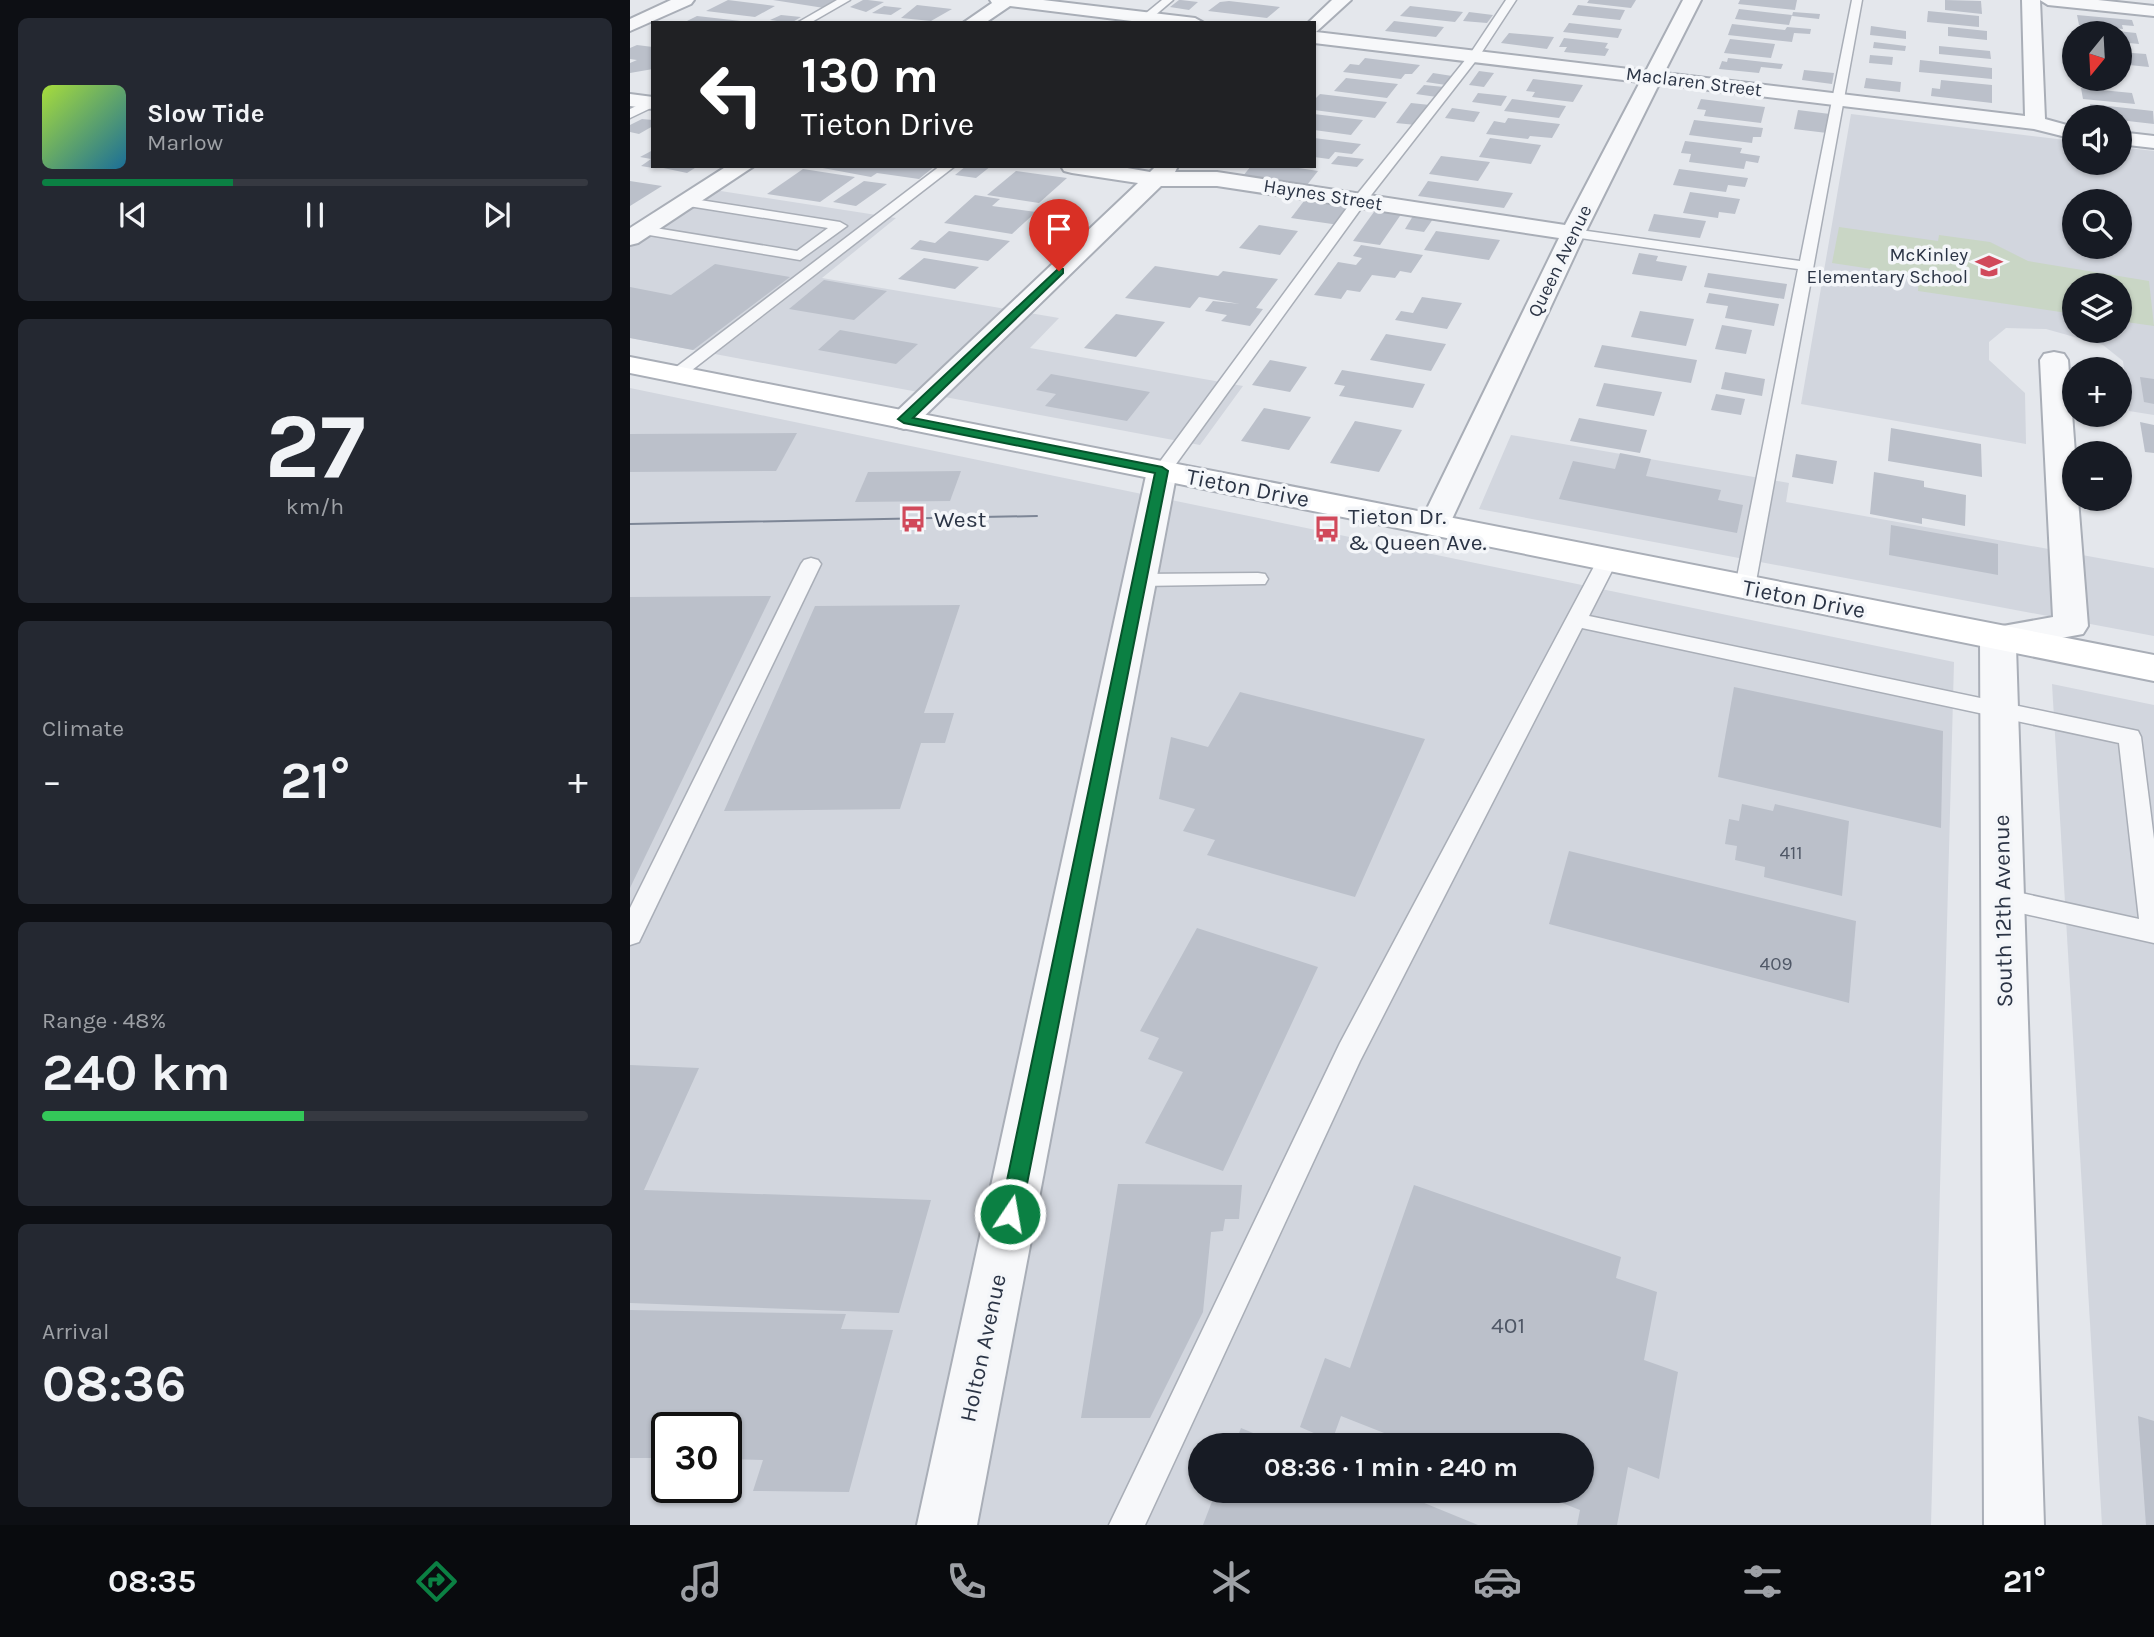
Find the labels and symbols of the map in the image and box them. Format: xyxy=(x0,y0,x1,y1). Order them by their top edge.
north arrow xyxy=(2062,21,2132,91)
street label: Maclaren Street xyxy=(1625,63,1763,101)
street label: Haynes Street xyxy=(1262,175,1384,215)
pin xyxy=(1029,199,1089,271)
street label: Queen Avenue xyxy=(1523,201,1597,321)
place label: McKinley Elementary School xyxy=(1807,244,1968,288)
school or university icon: McKinley Elementary School xyxy=(1974,251,2004,281)
street label: Tieton Drive xyxy=(1184,463,1312,513)
place label: Tieton Dr. & Queen Ave. xyxy=(1348,503,1487,556)
bus stop icon: West xyxy=(898,504,928,534)
place label: West xyxy=(934,506,987,533)
bus stop icon: Tieton Dr. & Queen Ave. xyxy=(1312,514,1342,544)
street label: Tieton Drive xyxy=(1740,574,1868,624)
street label: South 12th Avenue xyxy=(1988,814,2018,1008)
house number: 411 xyxy=(1779,842,1803,864)
house number: 409 xyxy=(1760,953,1792,975)
position arrow xyxy=(973,1177,1047,1251)
street label: Holton Avenue xyxy=(954,1272,1012,1424)
house number: 401 xyxy=(1491,1312,1525,1339)
speed limit sign: 30 xyxy=(651,1412,742,1503)

